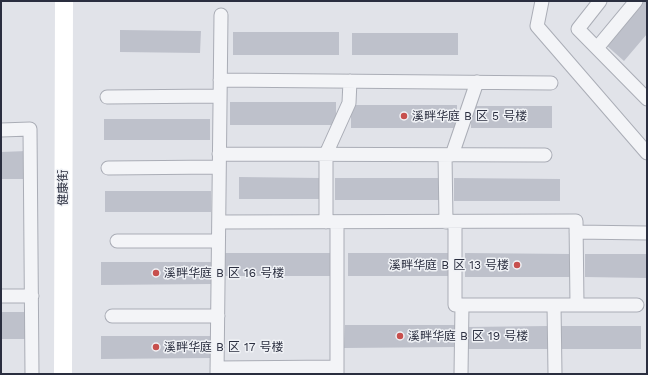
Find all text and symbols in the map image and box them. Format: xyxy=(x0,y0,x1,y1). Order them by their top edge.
place label: 溪畔华庭 B 区 5 号楼 xyxy=(412,109,527,123)
marker: 溪畔华庭 B 区 5 号楼 xyxy=(399,111,409,121)
street label: 健康街 xyxy=(56,170,70,206)
place label: 溪畔华庭 B 区 13 号楼 xyxy=(389,258,509,272)
marker: 溪畔华庭 B 区 13 号楼 xyxy=(512,260,522,270)
place label: 溪畔华庭 B 区 16 号楼 xyxy=(164,266,284,280)
marker: 溪畔华庭 B 区 16 号楼 xyxy=(151,268,161,278)
place label: 溪畔华庭 B 区 19 号楼 xyxy=(408,329,528,343)
marker: 溪畔华庭 B 区 19 号楼 xyxy=(395,331,405,341)
place label: 溪畔华庭 B 区 17 号楼 xyxy=(164,340,284,354)
marker: 溪畔华庭 B 区 17 号楼 xyxy=(151,342,161,352)

